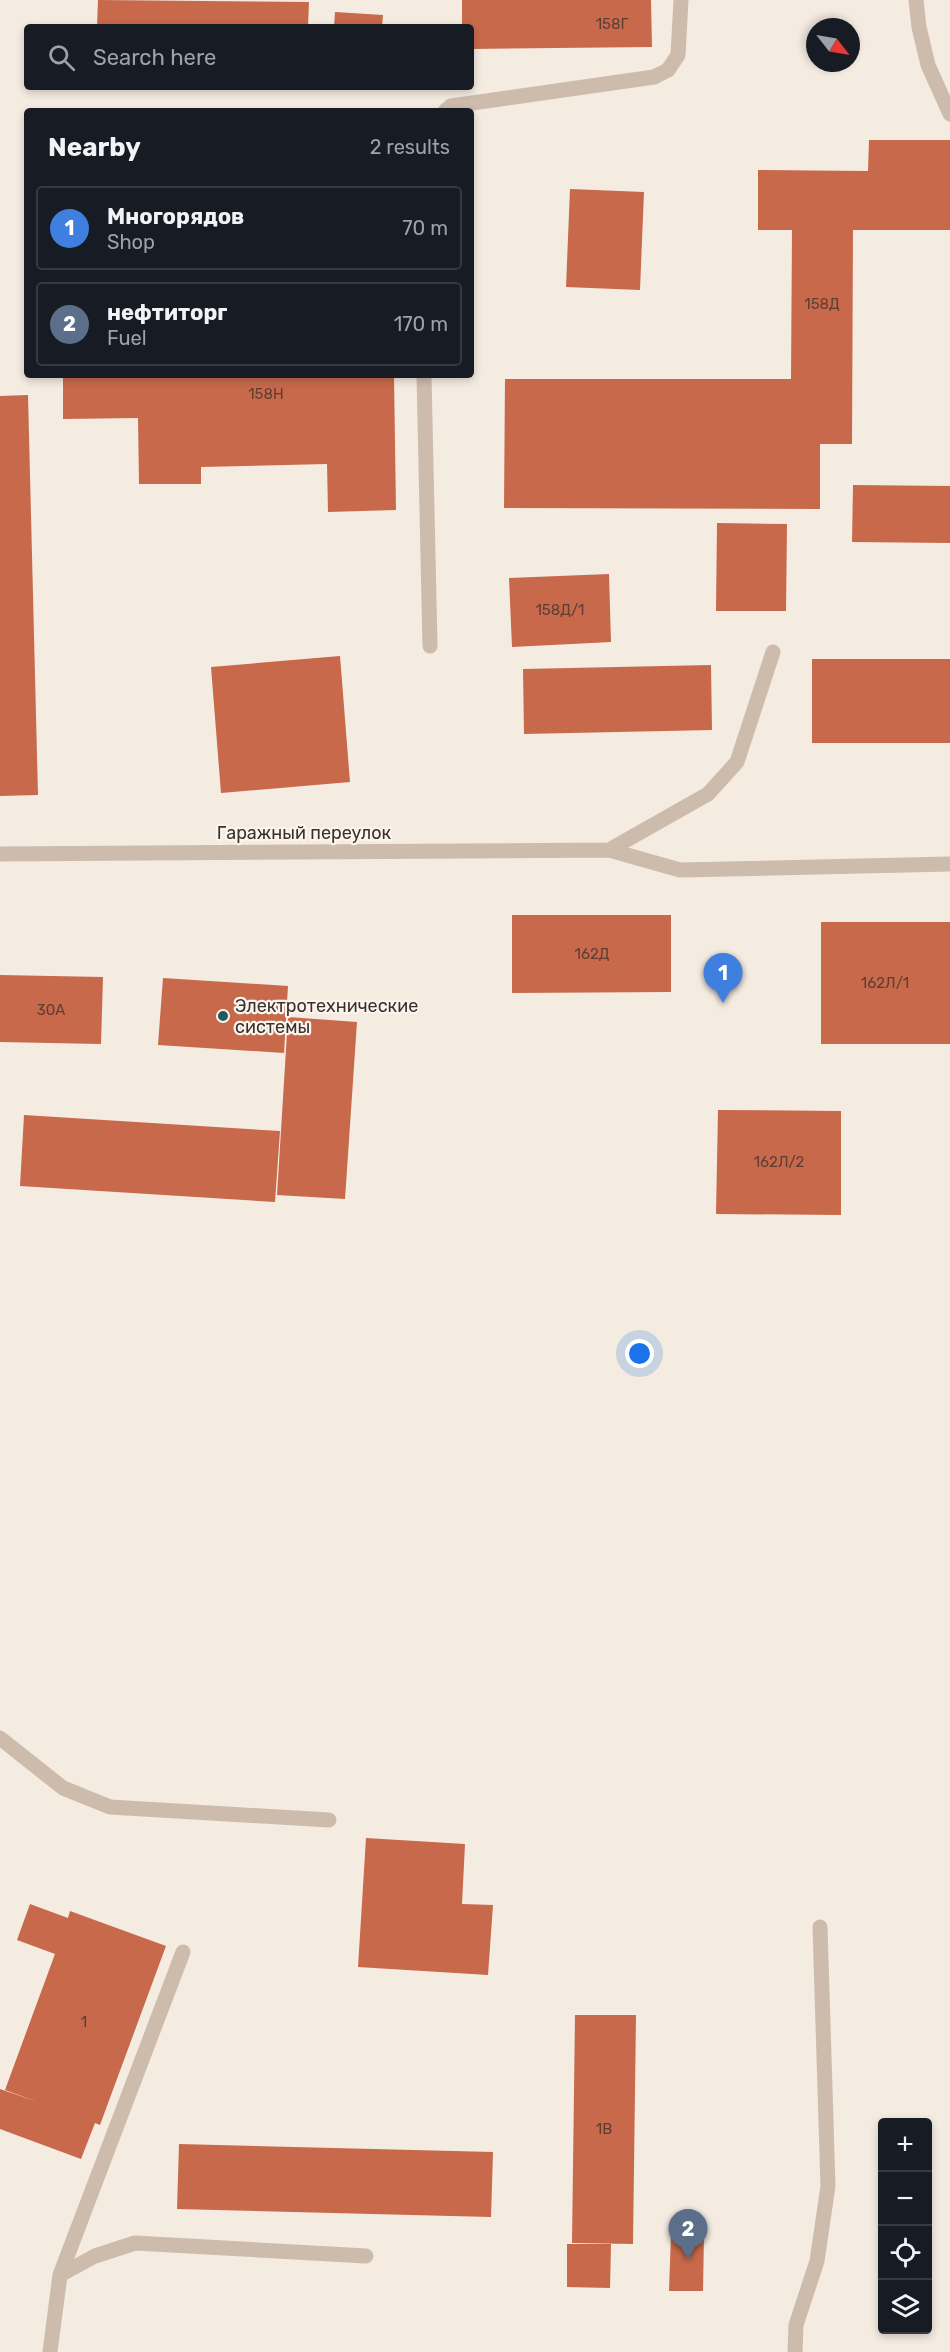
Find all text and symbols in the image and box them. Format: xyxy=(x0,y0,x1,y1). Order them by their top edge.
house number: 158Г xyxy=(596,15,629,33)
north arrow xyxy=(806,18,860,72)
search box xyxy=(24,24,474,90)
icon: search xyxy=(45,41,78,74)
text: Search here xyxy=(93,44,216,71)
text: Nearby xyxy=(48,132,141,163)
text: 2 results xyxy=(370,135,450,159)
text: Многорядов xyxy=(107,203,244,230)
text: 1 xyxy=(65,216,74,240)
text: 70 m xyxy=(402,216,448,240)
text: Shop xyxy=(107,230,155,254)
house number: 158Д xyxy=(804,295,840,313)
text: нефтиторг xyxy=(107,299,227,326)
text: 2 xyxy=(63,312,76,336)
text: 170 m xyxy=(394,312,448,336)
text: Fuel xyxy=(107,326,147,350)
house number: 158Н xyxy=(248,385,284,403)
house number: 158Д/1 xyxy=(535,601,585,619)
street label: Гаражный переулок xyxy=(217,822,392,844)
house number: 162Д xyxy=(575,945,610,963)
pin: 1 xyxy=(704,954,742,1003)
house number: 162Л/1 xyxy=(861,974,909,992)
place label: Электротехнические системы xyxy=(235,995,418,1038)
house number: 30А xyxy=(37,1001,65,1019)
marker: Электротехнические системы xyxy=(216,1009,230,1023)
house number: 162Л/2 xyxy=(754,1153,805,1171)
your location xyxy=(625,1339,654,1368)
house number: 1 xyxy=(81,2013,87,2031)
map controls xyxy=(878,2118,932,2334)
button: + xyxy=(878,2118,932,2172)
house number: 1В xyxy=(596,2120,612,2138)
button: − xyxy=(878,2172,932,2226)
pin: 2 xyxy=(668,2210,708,2259)
button: locate xyxy=(878,2226,932,2280)
button: layers xyxy=(878,2280,932,2334)

